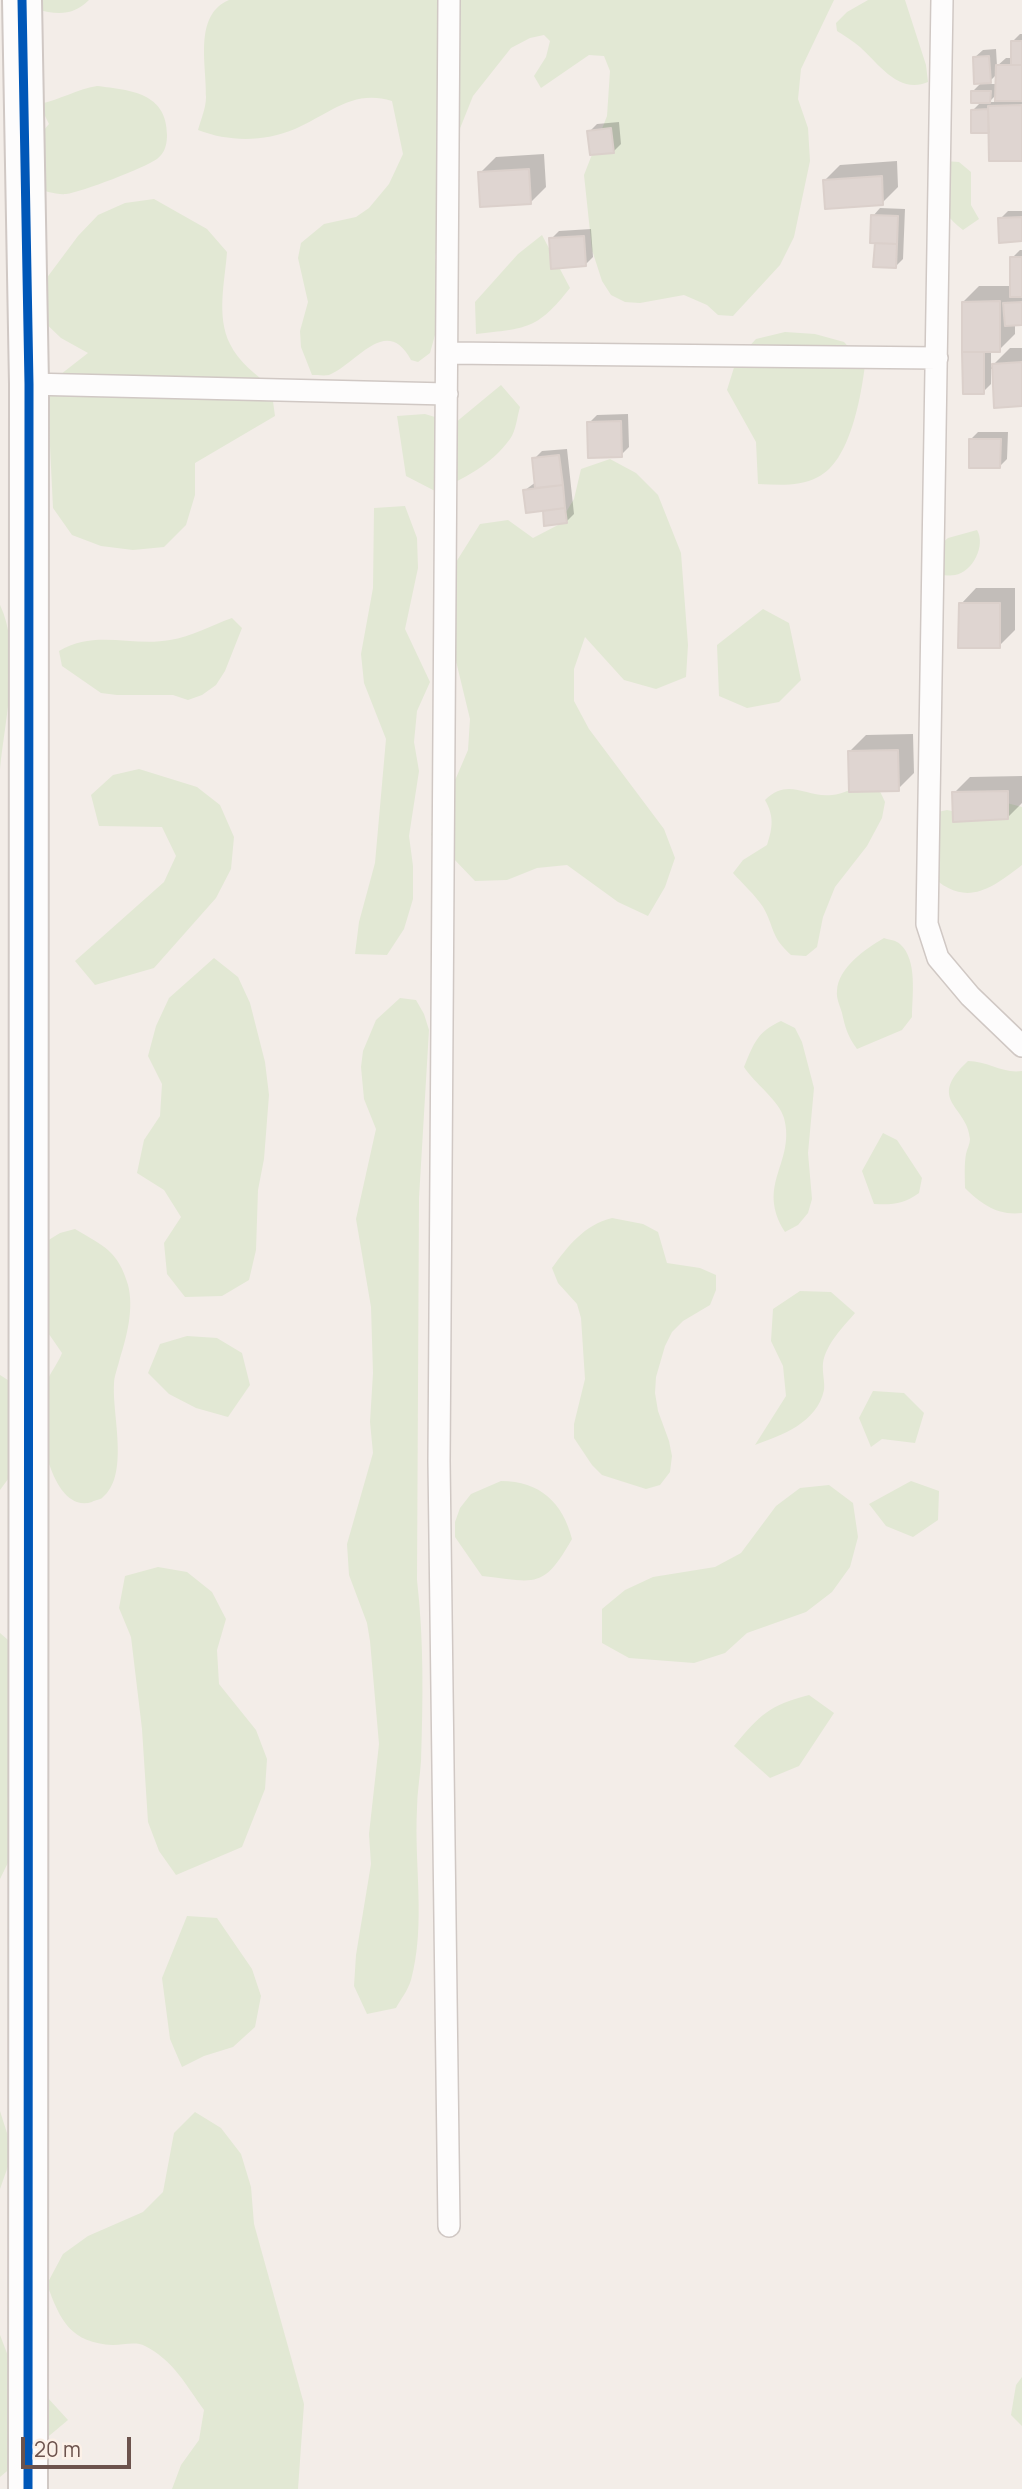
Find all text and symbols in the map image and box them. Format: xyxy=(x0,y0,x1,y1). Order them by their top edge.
scale bar xyxy=(24,2422,135,2466)
text: 20 m xyxy=(34,2435,81,2463)

